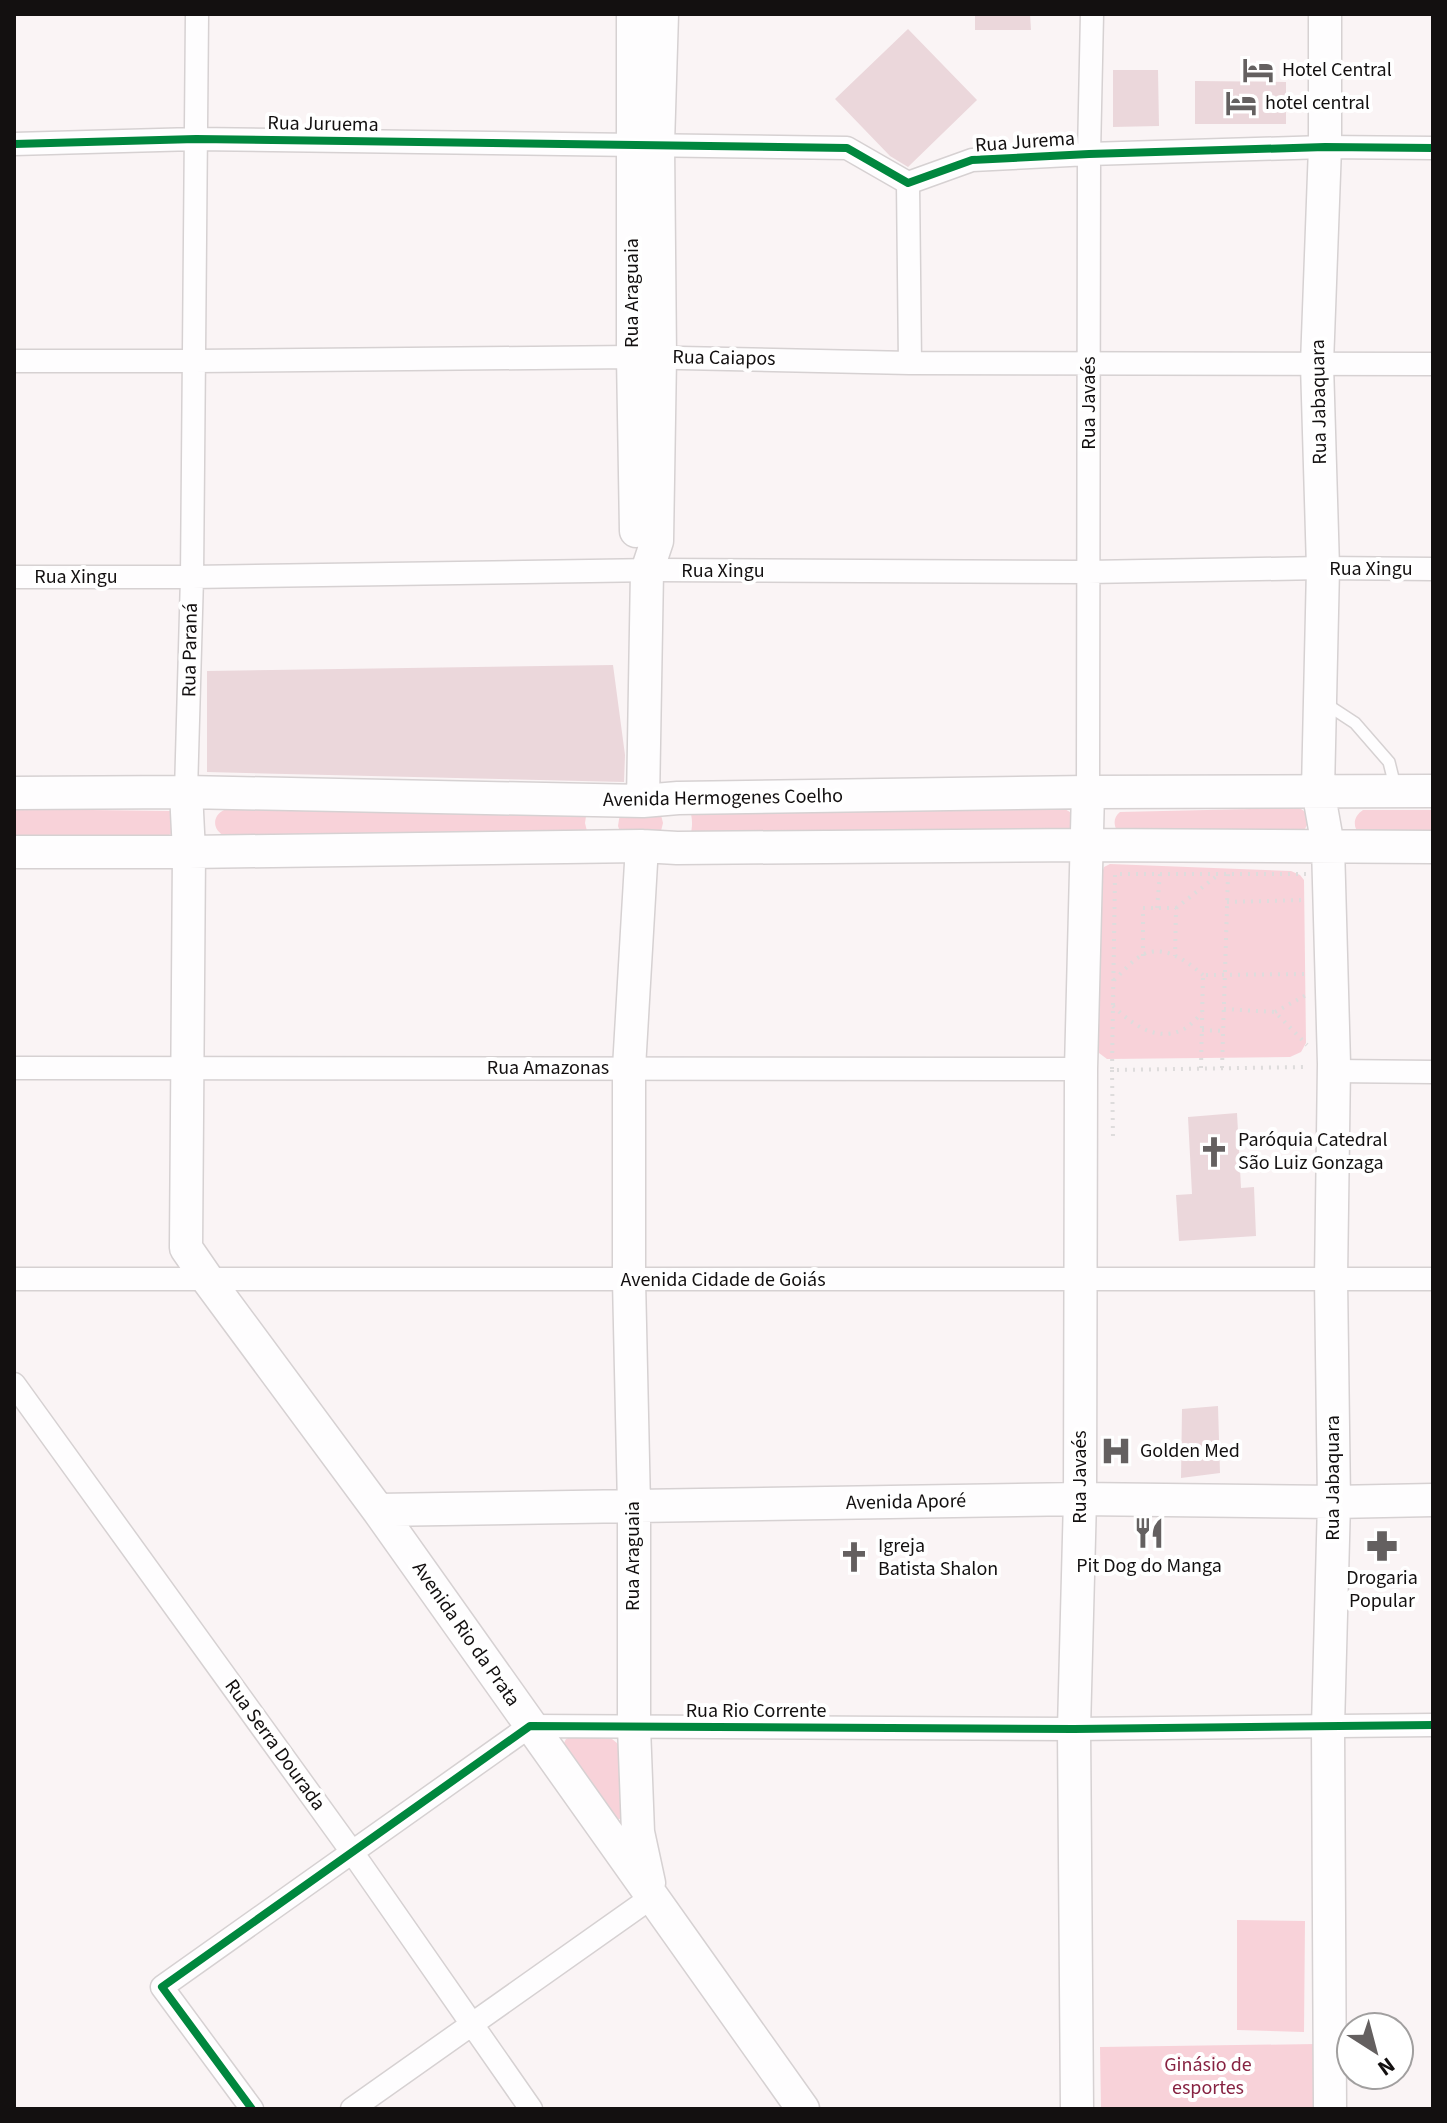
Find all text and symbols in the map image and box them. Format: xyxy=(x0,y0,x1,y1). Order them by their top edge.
hotel icon: Hotel Central xyxy=(1241,53,1275,87)
place label: Hotel Central xyxy=(1282,56,1392,84)
hotel icon: hotel central xyxy=(1224,86,1258,120)
place label: hotel central xyxy=(1265,89,1370,117)
street label: Rua Juruema xyxy=(267,109,379,139)
street label: Rua Jurema xyxy=(974,125,1076,159)
street label: Rua Araguaia xyxy=(618,238,646,348)
street label: Rua Jabaquara xyxy=(1304,339,1334,465)
street label: Rua Caiapos xyxy=(672,343,776,373)
street label: Rua Javaés xyxy=(1075,356,1103,450)
street label: Rua Xingu xyxy=(1329,555,1413,583)
street label: Rua Xingu xyxy=(681,557,765,585)
street label: Rua Xingu xyxy=(34,563,118,591)
street label: Rua Paraná xyxy=(175,603,205,697)
street label: Avenida Hermogenes Coelho xyxy=(603,782,843,814)
street label: Rua Amazonas xyxy=(487,1054,609,1082)
place label: Paróquia Catedral São Luiz Gonzaga xyxy=(1238,1126,1388,1177)
church icon: Paróquia Catedral São Luiz Gonzaga xyxy=(1197,1135,1231,1169)
street label: Avenida Cidade de Goiás xyxy=(620,1266,826,1294)
street label: Rua Jabaquara xyxy=(1319,1415,1347,1541)
street label: Rua Javaés xyxy=(1066,1430,1094,1524)
hospital icon: Golden Med xyxy=(1099,1434,1133,1468)
place label: Golden Med xyxy=(1140,1437,1240,1465)
street label: Avenida Aporé xyxy=(846,1487,967,1517)
street label: Rua Araguaia xyxy=(619,1501,647,1611)
restaurant icon: Pit Dog do Manga xyxy=(1132,1516,1166,1550)
pharmacy icon: Drogaria Popular xyxy=(1365,1529,1399,1563)
place label: Igreja Batista Shalon xyxy=(878,1532,998,1583)
church icon: Igreja Batista Shalon xyxy=(837,1540,871,1574)
place label: Pit Dog do Manga xyxy=(1076,1552,1222,1580)
street label: Avenida Rio da Prata xyxy=(405,1556,527,1712)
place label: Drogaria Popular xyxy=(1346,1564,1418,1615)
street label: Rua Serra Dourada xyxy=(218,1674,332,1816)
street label: Rua Rio Corrente xyxy=(686,1697,826,1725)
north arrow xyxy=(1335,2011,1415,2091)
text: N xyxy=(1371,2049,1401,2084)
park label: Ginásio de esportes xyxy=(1164,2051,1252,2102)

